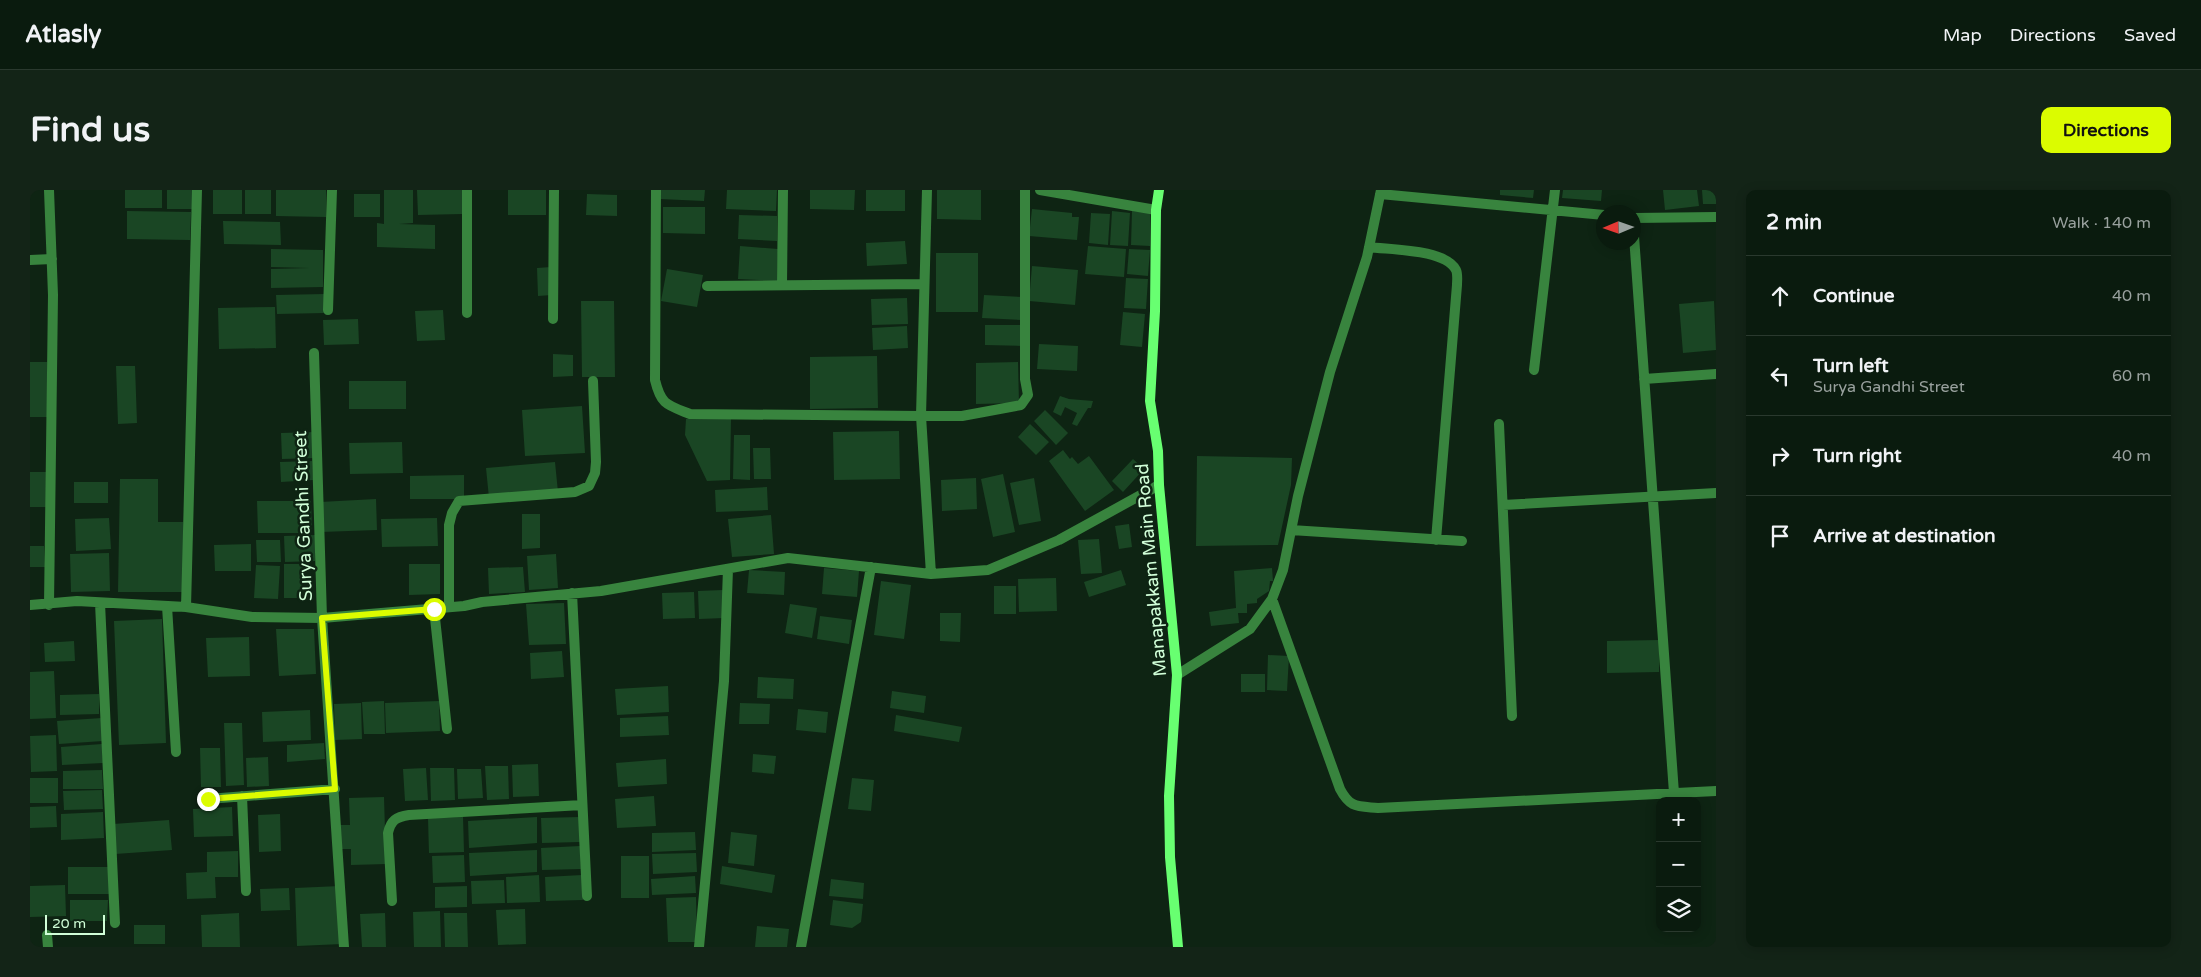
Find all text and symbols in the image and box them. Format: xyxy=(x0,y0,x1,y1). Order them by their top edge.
text: Atlasly xyxy=(25,20,101,49)
text: Map xyxy=(1943,24,1982,46)
text: Directions xyxy=(2010,24,2096,46)
text: Saved xyxy=(2124,24,2176,46)
button: Directions xyxy=(2041,107,2171,153)
text: Find us xyxy=(30,109,150,151)
north arrow xyxy=(1596,205,1641,250)
text: 2 min xyxy=(1766,210,1822,235)
text: Walk · 140 m xyxy=(2052,213,2151,233)
icon: ahead xyxy=(1766,282,1794,310)
text: Continue xyxy=(1813,285,1895,307)
text: 40 m xyxy=(2112,286,2151,306)
text: Turn left xyxy=(1813,355,1889,377)
icon: left xyxy=(1766,362,1794,390)
text: 60 m xyxy=(2112,366,2151,386)
text: Surya Gandhi Street xyxy=(1813,377,1965,397)
street label: Surya Gandhi Street xyxy=(289,430,317,602)
icon: right xyxy=(1766,442,1794,470)
text: Turn right xyxy=(1813,445,1901,467)
text: 40 m xyxy=(2112,446,2151,466)
street label: Manapakkam Main Road xyxy=(1131,463,1171,677)
icon: arrive xyxy=(1766,522,1794,550)
text: Arrive at destination xyxy=(1813,525,1996,547)
route start xyxy=(423,598,446,621)
route end xyxy=(197,788,220,811)
map controls xyxy=(1656,797,1701,932)
button: + xyxy=(1656,797,1701,842)
button: − xyxy=(1656,842,1701,887)
button: layers xyxy=(1656,887,1701,932)
scale bar xyxy=(45,912,105,935)
text: 20 m xyxy=(52,915,86,932)

